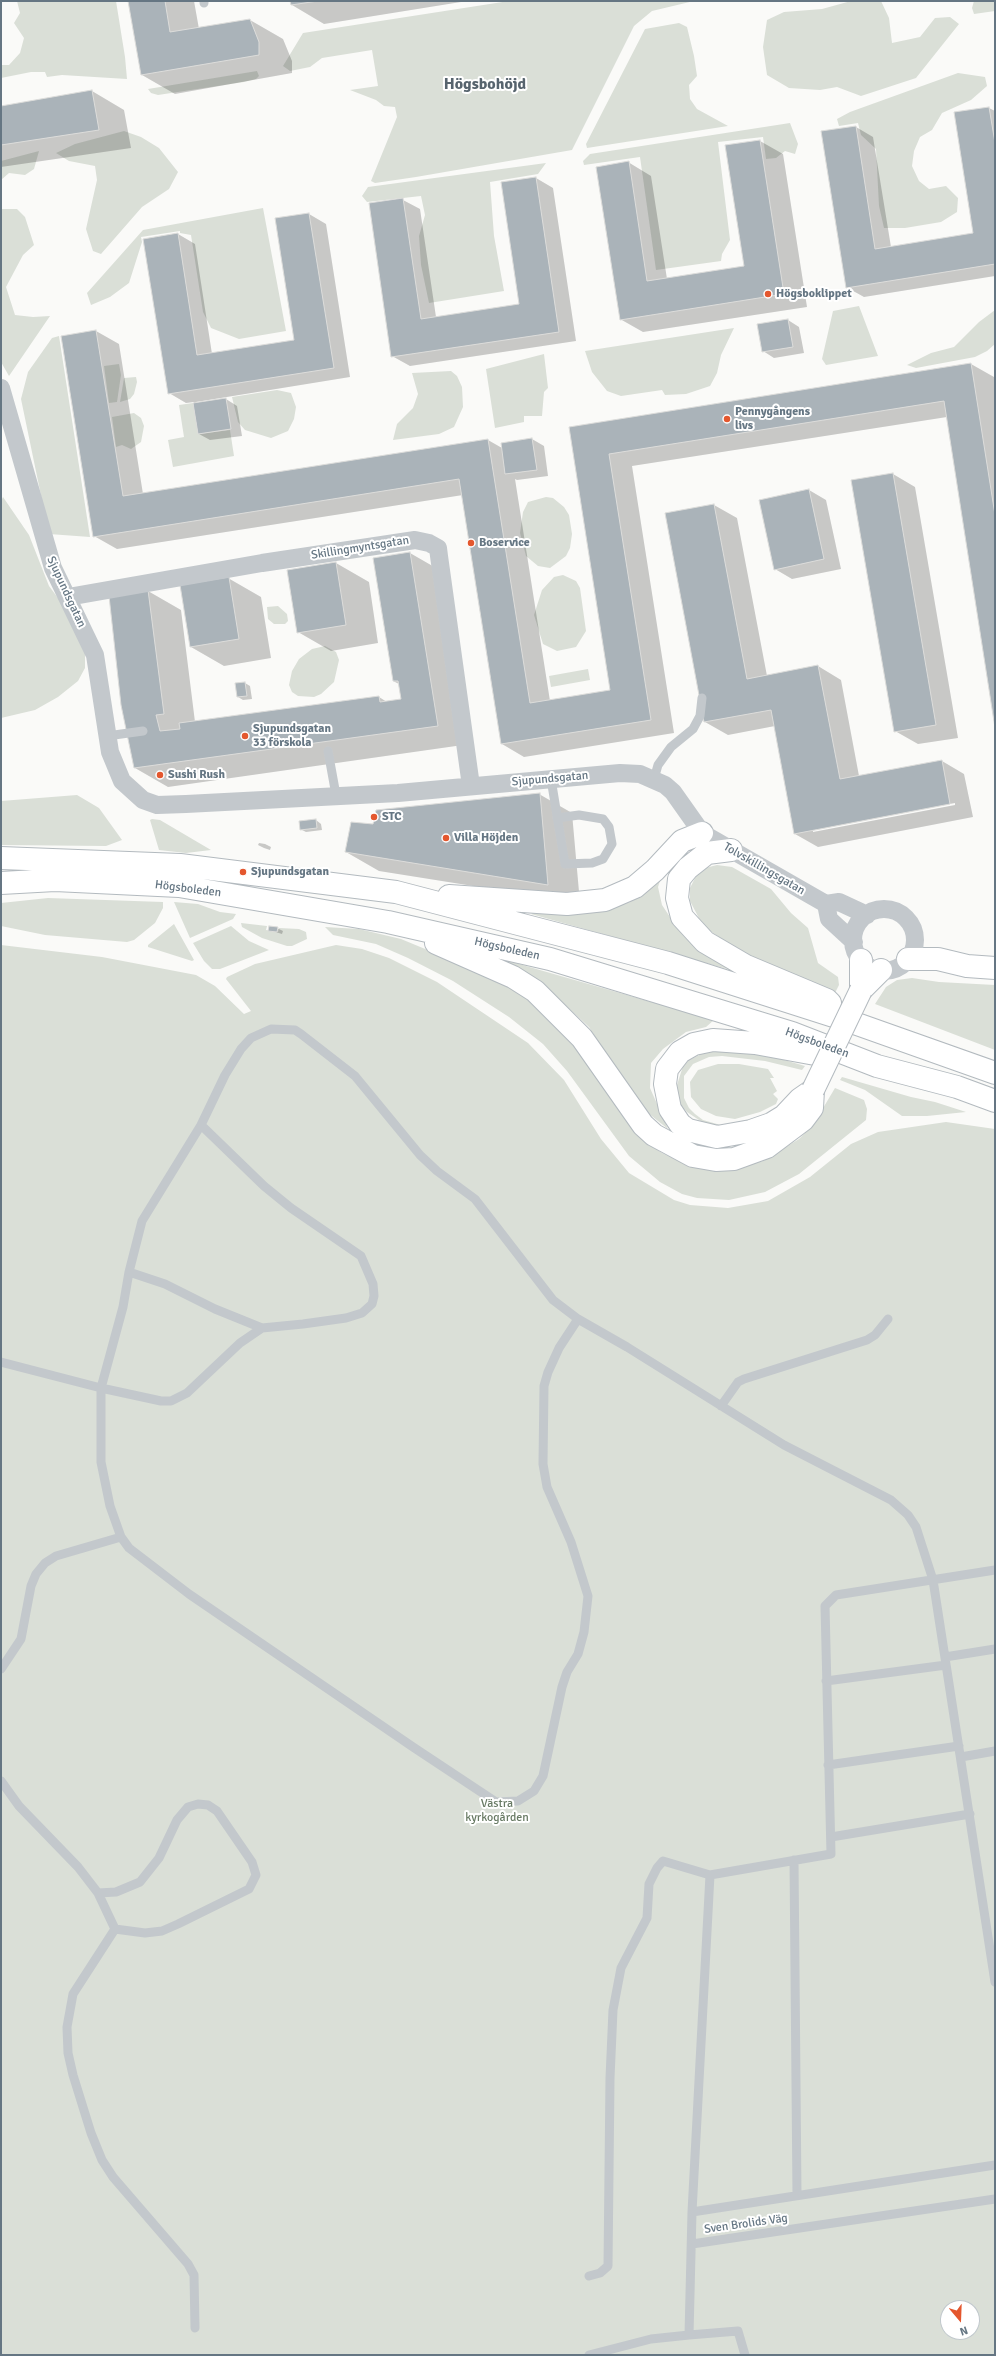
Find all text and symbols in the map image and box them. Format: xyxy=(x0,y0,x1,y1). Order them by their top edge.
district label: Högsbohöjd xyxy=(444,75,526,95)
place label: Högsboklippet xyxy=(776,287,852,301)
marker: Högsboklippet xyxy=(763,289,773,299)
place label: Pennygångens livs xyxy=(735,405,810,433)
marker: Pennygångens livs xyxy=(722,414,732,424)
street label: Skillingmyntsgatan xyxy=(310,533,410,563)
place label: Boservice xyxy=(479,536,530,550)
marker: Boservice xyxy=(466,538,476,548)
street label: Sjupundsgatan xyxy=(43,554,89,630)
place label: Sjupundsgatan 33 förskola xyxy=(253,722,331,750)
marker: Sjupundsgatan 33 förskola xyxy=(240,731,250,741)
place label: Sushi Rush xyxy=(168,768,225,782)
street label: Sjupundsgatan xyxy=(511,768,589,790)
marker: Sushi Rush xyxy=(155,770,165,780)
place label: STC xyxy=(382,810,402,824)
marker: STC xyxy=(369,812,379,822)
place label: Villa Höjden xyxy=(454,831,518,845)
marker: Villa Höjden xyxy=(441,833,451,843)
street label: Tolvskillingsgatan xyxy=(721,840,807,898)
place label: Sjupundsgatan xyxy=(251,865,329,879)
marker: Sjupundsgatan xyxy=(238,867,248,877)
street label: Högsboleden xyxy=(154,878,222,900)
street label: Högsboleden xyxy=(473,934,541,964)
street label: Högsboleden xyxy=(783,1025,851,1061)
park label: Västra kyrkogården xyxy=(465,1797,529,1825)
street label: Sven Brolids Väg xyxy=(703,2211,789,2237)
north arrow xyxy=(940,2300,980,2340)
text: N xyxy=(958,2323,969,2338)

